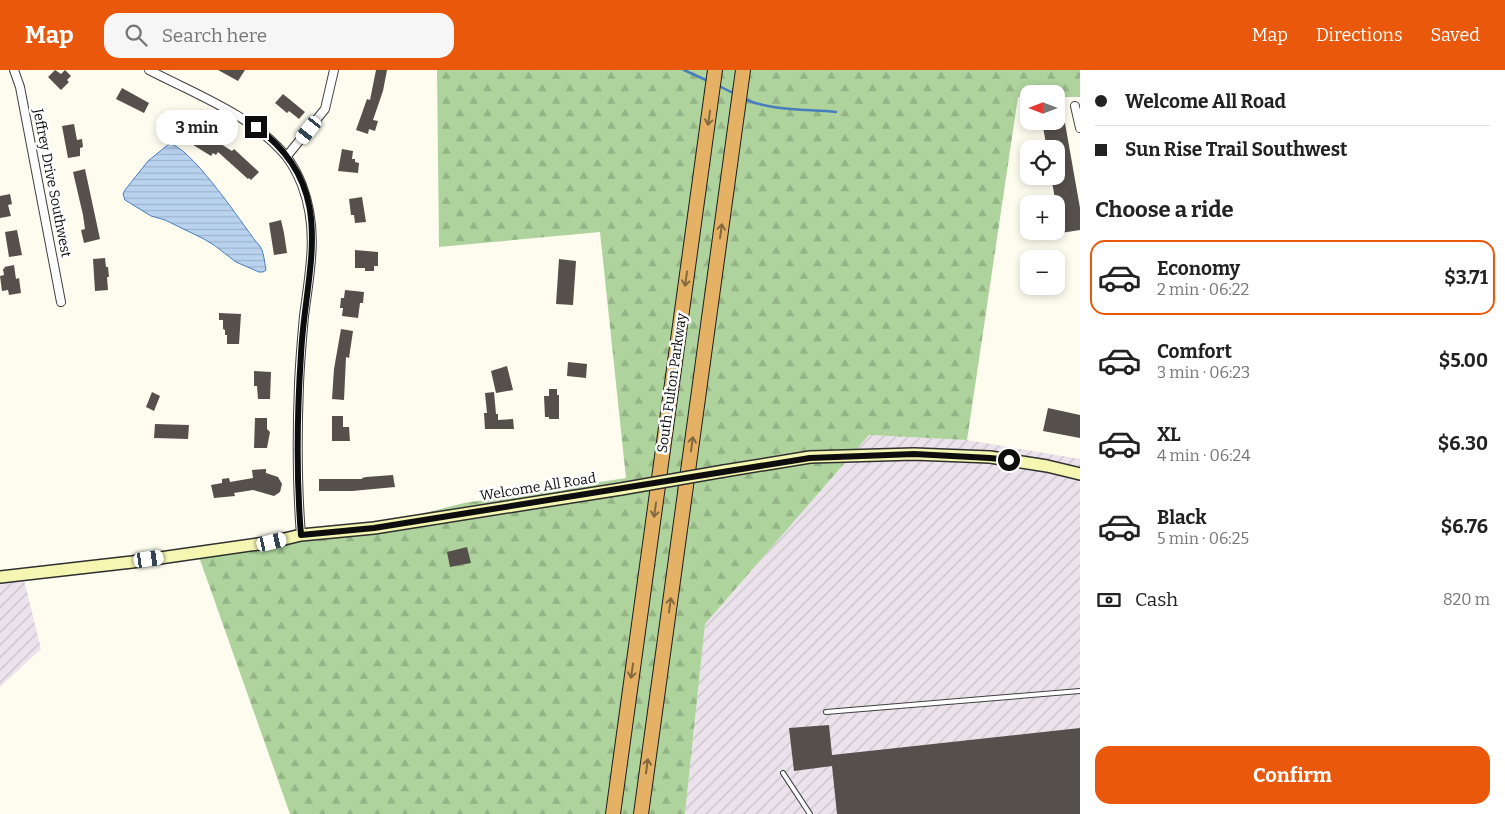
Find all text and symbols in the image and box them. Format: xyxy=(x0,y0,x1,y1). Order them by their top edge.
search box xyxy=(104,13,454,58)
text: Map xyxy=(25,21,74,49)
icon: search xyxy=(122,21,150,49)
text: Search here xyxy=(162,24,267,47)
text: Map xyxy=(1252,24,1288,46)
text: Directions xyxy=(1316,24,1403,46)
text: Saved xyxy=(1431,24,1480,46)
north arrow xyxy=(1020,85,1065,130)
map controls xyxy=(1020,85,1065,295)
text: Welcome All Road xyxy=(1125,90,1286,113)
street label: Jeffrey Drive Southwest xyxy=(29,106,75,259)
callout: 3 min xyxy=(156,110,238,144)
one-way arrow xyxy=(703,110,713,126)
car xyxy=(293,114,324,146)
route end xyxy=(245,116,267,138)
text: 3 min xyxy=(176,118,218,137)
text: Sun Rise Trail Southwest xyxy=(1125,138,1348,161)
button: locate xyxy=(1020,140,1065,185)
button: + xyxy=(1020,195,1065,240)
text: Choose a ride xyxy=(1095,196,1234,223)
one-way arrow xyxy=(716,223,726,239)
button: − xyxy=(1020,250,1065,295)
icon: car xyxy=(1097,255,1142,300)
text: Economy xyxy=(1157,257,1240,280)
text: $3.71 xyxy=(1444,266,1488,289)
one-way arrow xyxy=(681,271,691,287)
text: 2 min · 06:22 xyxy=(1157,280,1249,299)
street label: South Fulton Parkway xyxy=(654,311,690,454)
icon: car xyxy=(1097,338,1142,383)
text: Comfort xyxy=(1157,340,1232,363)
text: $5.00 xyxy=(1439,349,1488,372)
text: 3 min · 06:23 xyxy=(1157,363,1250,382)
icon: car xyxy=(1097,421,1142,466)
text: XL xyxy=(1157,423,1181,446)
text: $6.30 xyxy=(1438,432,1488,455)
one-way arrow xyxy=(687,436,697,452)
text: 4 min · 06:24 xyxy=(1157,446,1251,465)
route start xyxy=(998,449,1020,471)
street label: Welcome All Road xyxy=(479,469,597,505)
one-way arrow xyxy=(649,501,659,517)
icon: car xyxy=(1097,504,1142,549)
text: Black xyxy=(1157,506,1207,529)
text: $6.76 xyxy=(1441,515,1488,538)
text: 5 min · 06:25 xyxy=(1157,529,1249,548)
car xyxy=(255,531,288,553)
car xyxy=(133,549,164,569)
icon: cash xyxy=(1095,586,1123,614)
text: Cash xyxy=(1135,588,1178,611)
text: 820 m xyxy=(1443,590,1490,609)
one-way arrow xyxy=(665,597,675,613)
one-way arrow xyxy=(627,662,637,678)
button: Confirm xyxy=(1095,746,1490,804)
one-way arrow xyxy=(643,758,653,774)

